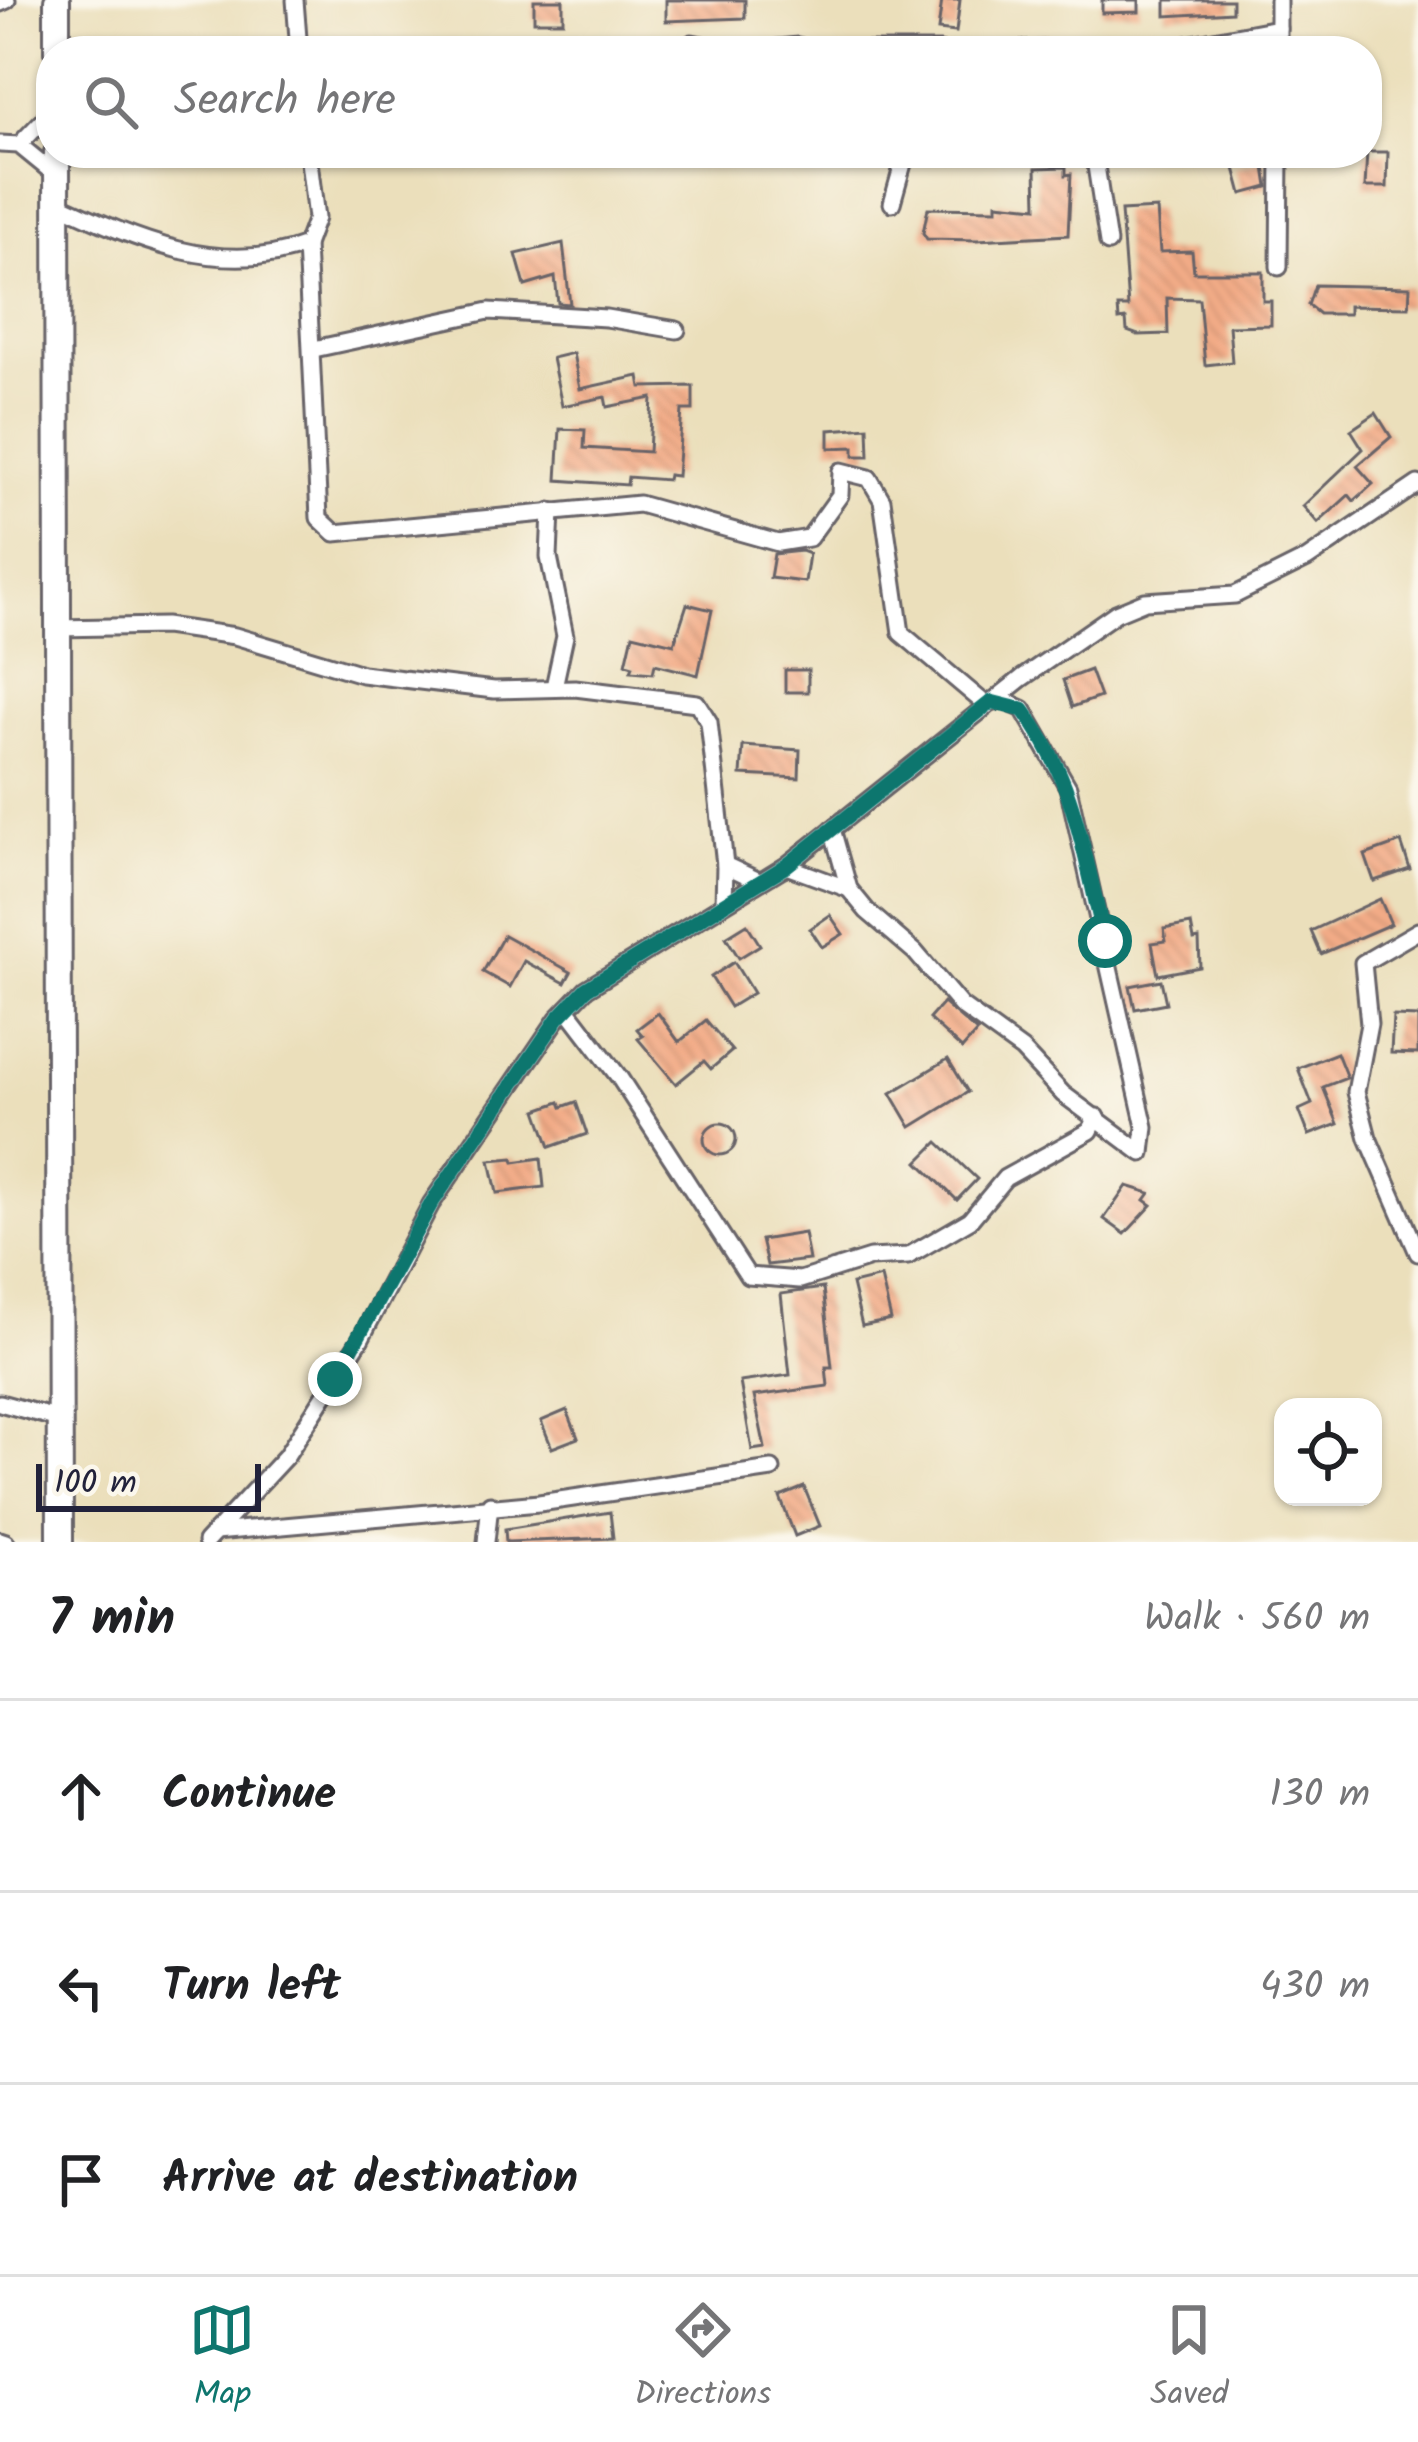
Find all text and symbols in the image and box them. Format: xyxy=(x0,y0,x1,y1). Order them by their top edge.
search box xyxy=(36,36,1382,168)
text: Search here xyxy=(174,66,396,138)
icon: search xyxy=(78,69,144,135)
route start xyxy=(1078,914,1132,968)
route end xyxy=(308,1352,362,1406)
map controls xyxy=(1274,1398,1382,1506)
button: locate xyxy=(1274,1398,1382,1506)
scale bar xyxy=(36,1458,261,1511)
text: 100 m xyxy=(54,1458,137,1511)
text: 7 min xyxy=(48,1580,175,1661)
text: Walk · 560 m xyxy=(1144,1589,1370,1651)
text: Continue xyxy=(162,1760,336,1832)
icon: ahead xyxy=(48,1763,114,1829)
text: 130 m xyxy=(1269,1765,1370,1827)
text: Turn left xyxy=(162,1952,341,2024)
icon: left xyxy=(48,1955,114,2021)
text: 430 m xyxy=(1260,1957,1370,2019)
text: Arrive at destination xyxy=(162,2144,578,2216)
icon: arrive xyxy=(48,2147,114,2213)
tab: Map xyxy=(189,2297,255,2422)
tab: Directions xyxy=(634,2297,771,2422)
tab: Saved xyxy=(1150,2297,1229,2422)

